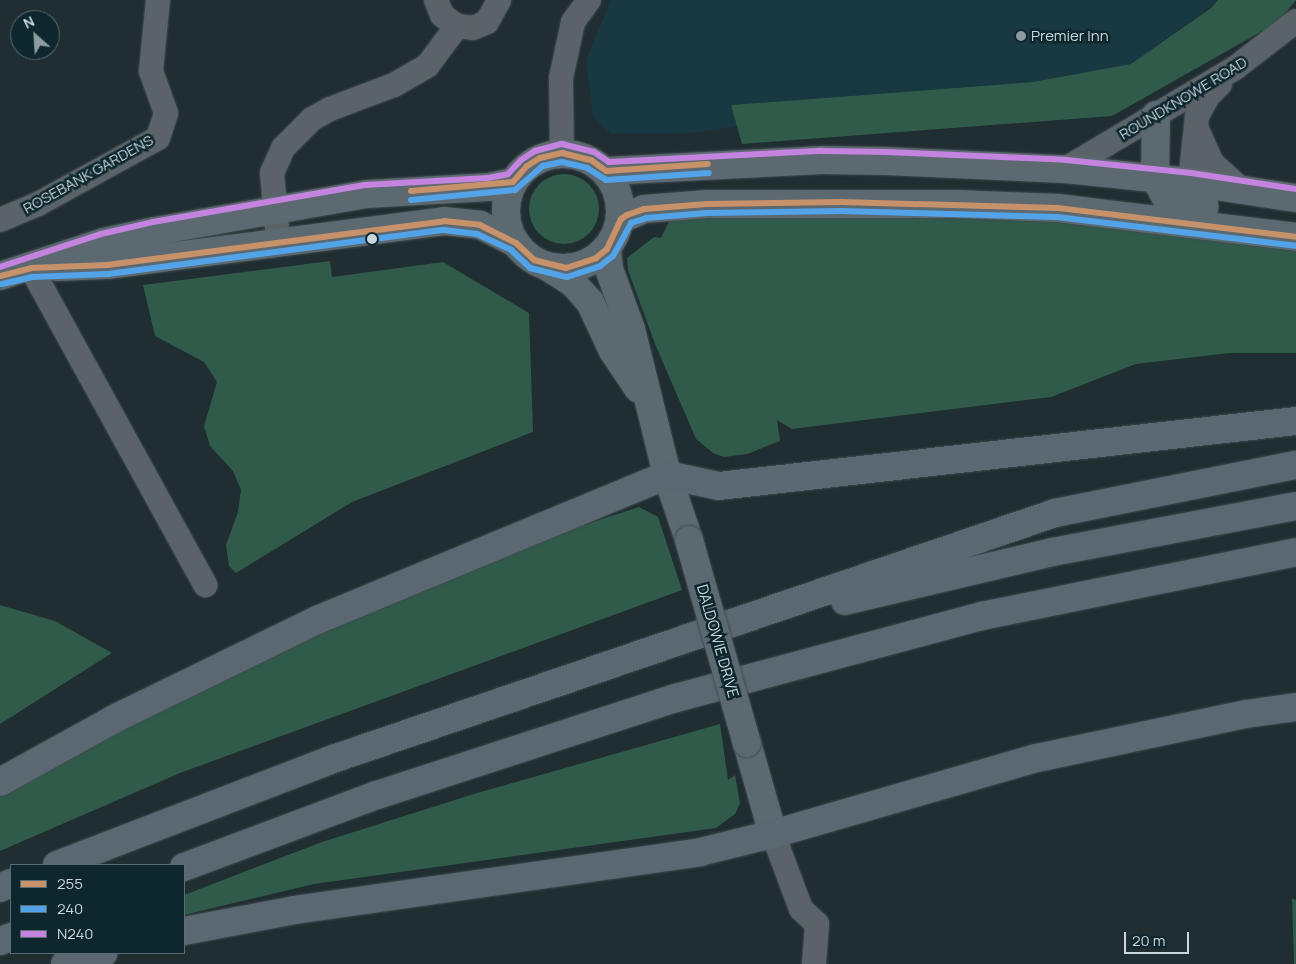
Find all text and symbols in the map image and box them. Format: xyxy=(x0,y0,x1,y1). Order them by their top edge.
north arrow xyxy=(10,10,60,60)
text: N xyxy=(20,11,37,33)
place label: Premier Inn xyxy=(1031,27,1109,45)
marker: Premier Inn xyxy=(1015,30,1027,42)
street label: ROUNDKNOWE ROAD xyxy=(1116,53,1250,143)
street label: ROSEBANK GARDENS xyxy=(20,131,156,217)
unlabelled marker xyxy=(367,234,377,244)
street label: DALDOWIE DRIVE xyxy=(693,582,743,700)
legend xyxy=(10,864,185,954)
text: 255 xyxy=(57,873,83,894)
text: 240 xyxy=(57,898,83,919)
scale bar xyxy=(1126,922,1191,954)
text: N240 xyxy=(57,923,94,944)
text: 20 m xyxy=(1132,930,1165,951)

